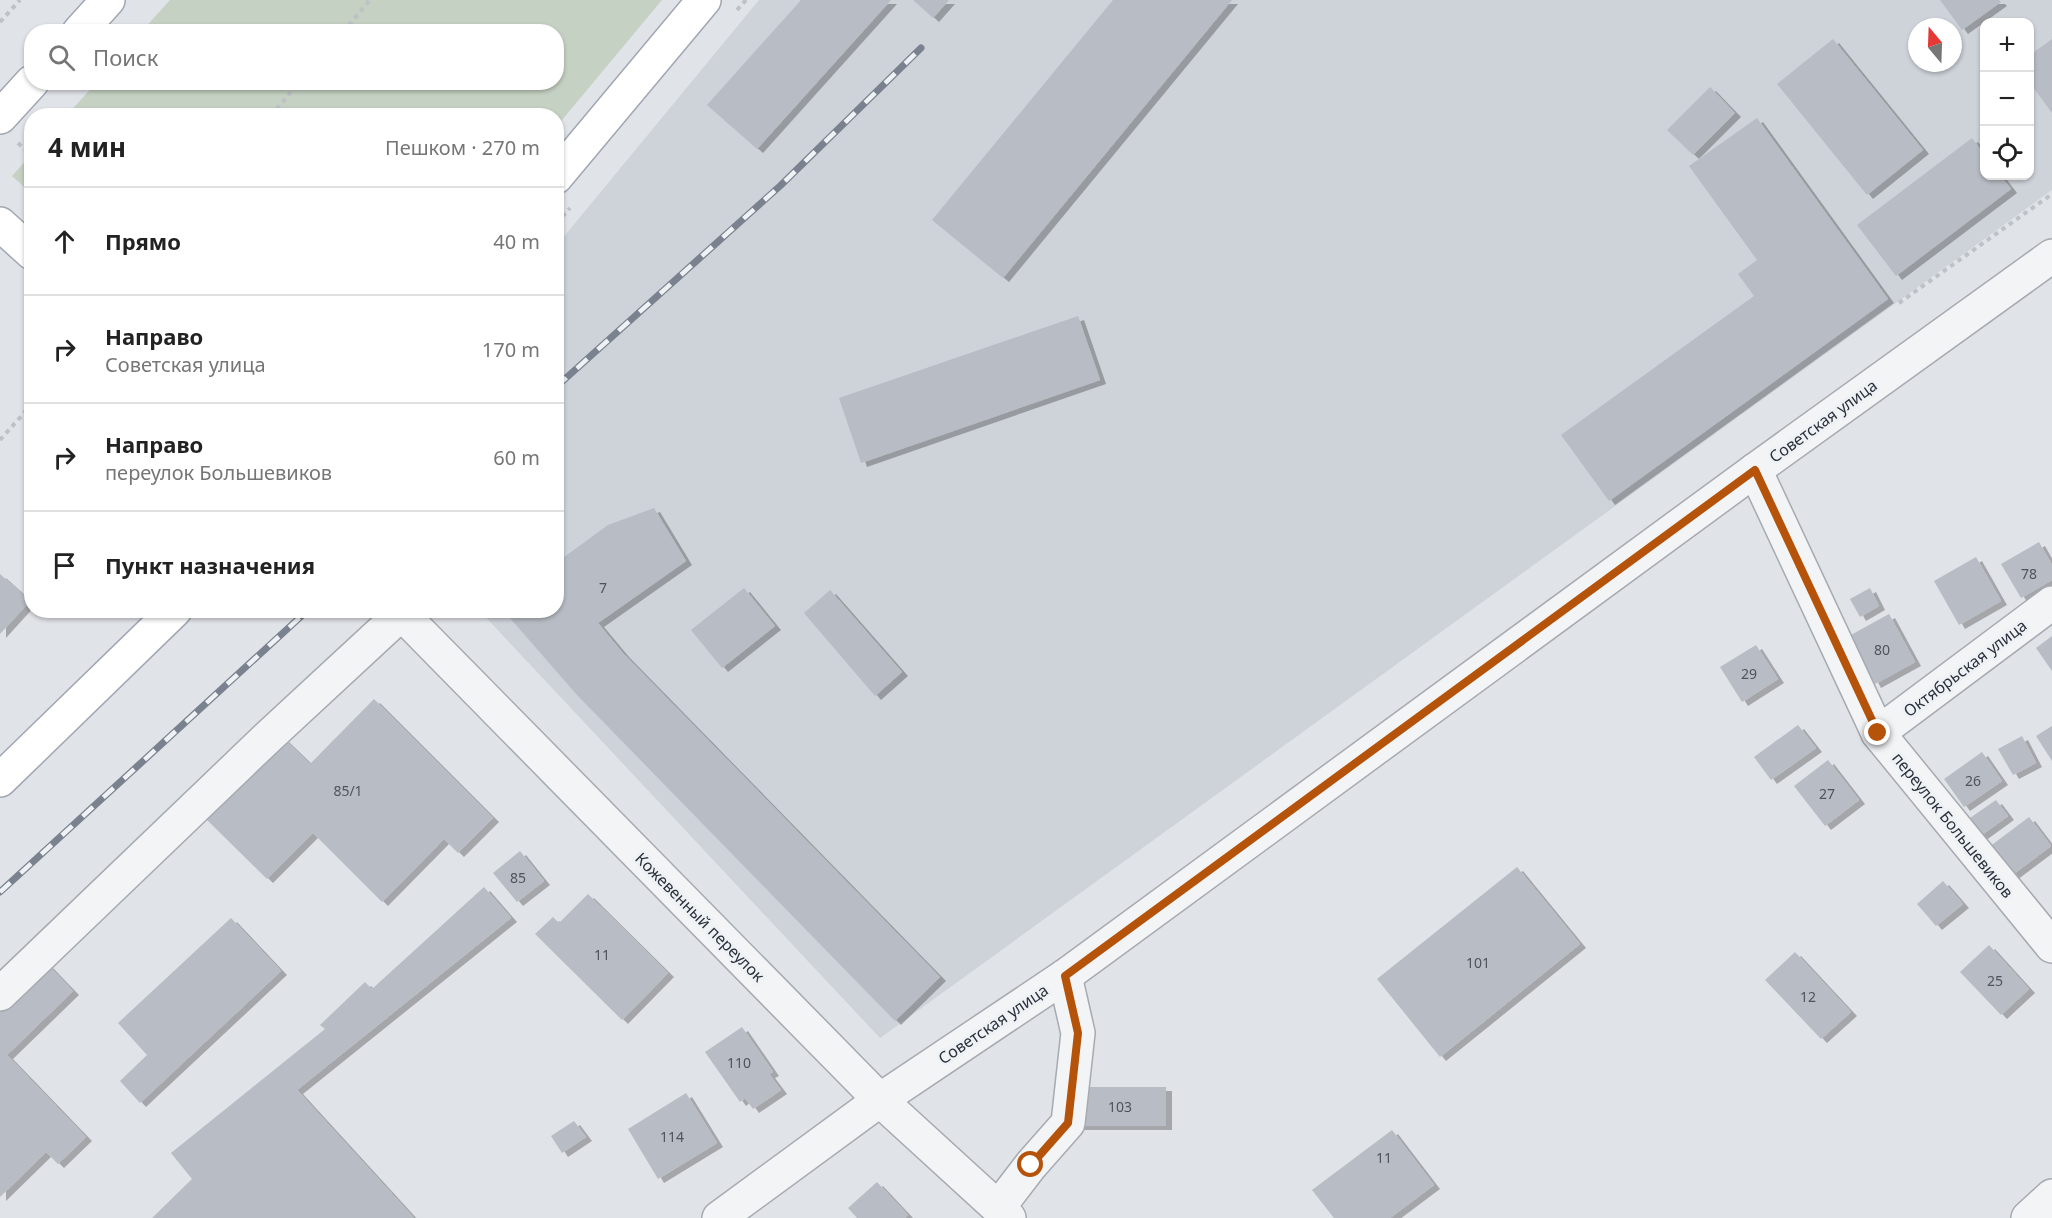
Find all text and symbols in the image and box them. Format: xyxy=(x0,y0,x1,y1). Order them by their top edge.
north arrow xyxy=(1908,18,1962,72)
map controls xyxy=(1980,18,2034,180)
button: + xyxy=(1980,18,2034,72)
search box xyxy=(24,24,564,90)
icon: search xyxy=(45,41,78,74)
text: Поиск xyxy=(93,42,158,72)
button: − xyxy=(1980,72,2034,126)
button: locate xyxy=(1980,126,2034,180)
text: 4 мин xyxy=(48,129,126,165)
text: Пешком · 270 m xyxy=(385,134,540,161)
icon: ahead xyxy=(48,225,81,258)
text: Прямо xyxy=(105,226,181,256)
text: 40 m xyxy=(493,228,540,255)
text: Направо xyxy=(105,321,203,351)
icon: right xyxy=(48,333,81,366)
text: 170 m xyxy=(482,336,540,363)
text: Советская улица xyxy=(105,351,266,378)
street label: Советская улица xyxy=(1765,374,1881,468)
text: Направо xyxy=(105,429,203,459)
icon: right xyxy=(48,441,81,474)
text: 60 m xyxy=(493,444,540,471)
text: переулок Большевиков xyxy=(105,459,332,486)
icon: arrive xyxy=(48,549,81,582)
text: Пункт назначения xyxy=(105,550,315,580)
house number: 78 xyxy=(2021,564,2037,583)
house number: 7 xyxy=(599,578,607,597)
street label: Октябрьская улица xyxy=(1899,614,2031,722)
house number: 80 xyxy=(1874,640,1890,659)
house number: 29 xyxy=(1741,664,1757,683)
route end xyxy=(1864,719,1890,745)
street label: переулок Большевиков xyxy=(1887,747,2019,903)
house number: 26 xyxy=(1965,771,1981,790)
house number: 85/1 xyxy=(333,781,363,800)
house number: 27 xyxy=(1819,784,1835,803)
street label: Кожевенный переулок xyxy=(631,848,770,987)
house number: 85 xyxy=(510,868,526,887)
house number: 11 xyxy=(594,945,610,964)
house number: 101 xyxy=(1466,953,1490,972)
house number: 25 xyxy=(1987,971,2003,990)
street label: Советская улица xyxy=(934,979,1052,1069)
house number: 12 xyxy=(1800,987,1816,1006)
house number: 110 xyxy=(727,1053,751,1072)
house number: 103 xyxy=(1108,1097,1132,1116)
house number: 114 xyxy=(660,1127,684,1146)
house number: 11 xyxy=(1376,1148,1392,1167)
route start xyxy=(1017,1151,1043,1177)

